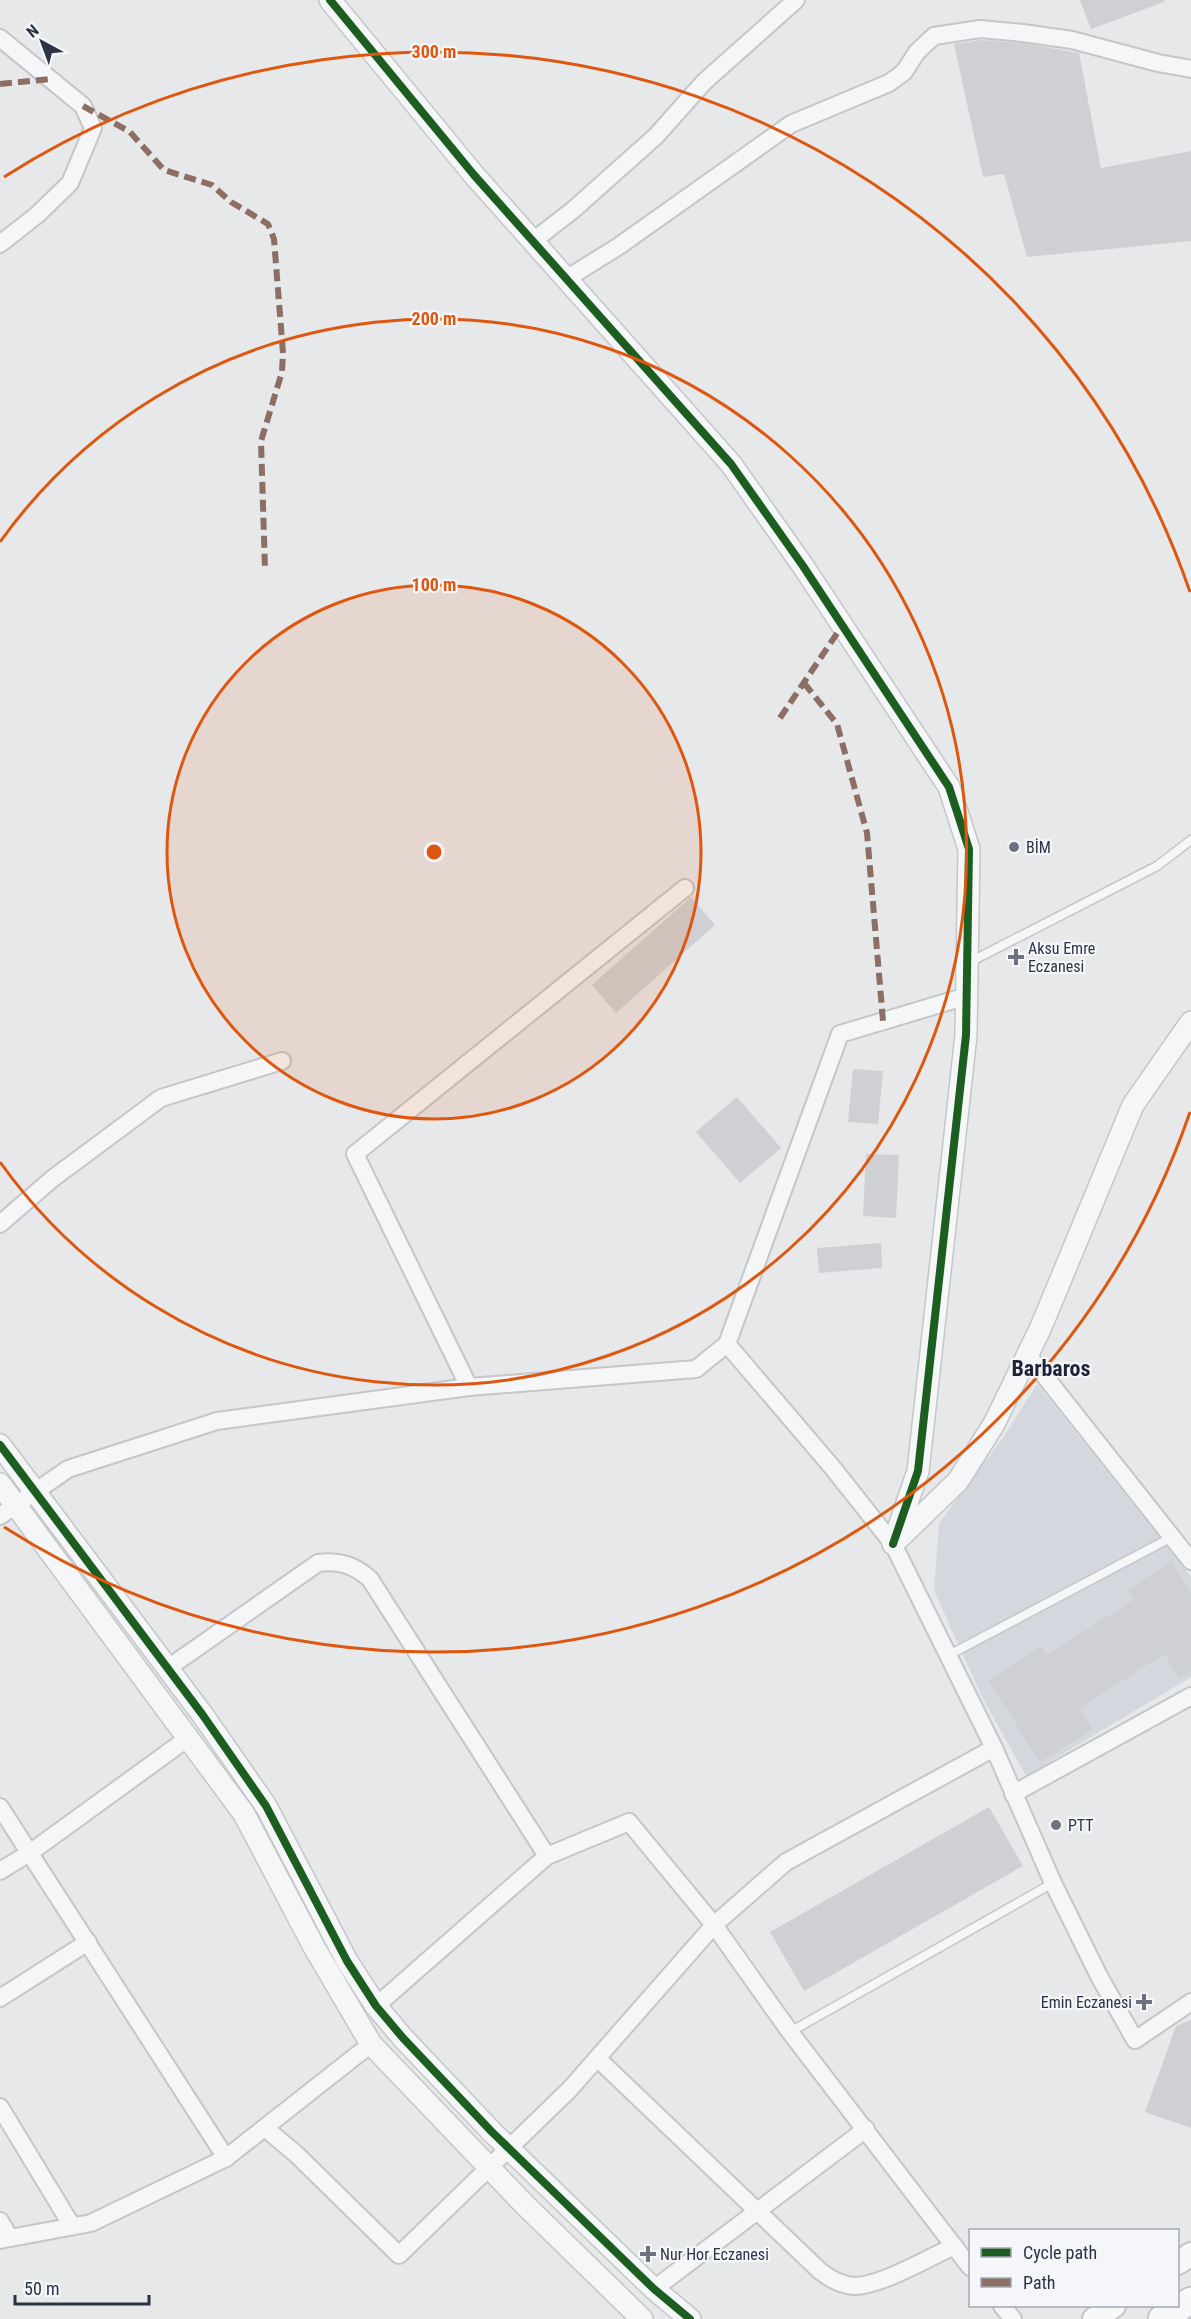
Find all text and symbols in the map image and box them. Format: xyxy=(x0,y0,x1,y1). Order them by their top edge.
north arrow xyxy=(12,12,72,72)
text: N xyxy=(23,21,42,41)
text: 300 m xyxy=(412,41,456,62)
text: 200 m xyxy=(412,308,456,329)
text: 100 m xyxy=(412,574,456,595)
place label: BİM xyxy=(1026,838,1051,857)
marker: BİM xyxy=(1007,840,1021,854)
centre of rings xyxy=(424,842,444,862)
place label: Aksu Emre Eczanesi xyxy=(1028,939,1095,976)
marker: Aksu Emre Eczanesi xyxy=(1009,950,1023,964)
district label: Barbaros xyxy=(1011,1356,1091,1381)
place label: PTT xyxy=(1068,1816,1094,1835)
marker: PTT xyxy=(1049,1818,1063,1832)
place label: Emin Eczanesi xyxy=(1041,1993,1132,2012)
marker: Emin Eczanesi xyxy=(1137,1995,1151,2009)
legend xyxy=(969,2229,1179,2307)
text: Cycle path xyxy=(1023,2242,1097,2263)
place label: Nur Hor Eczanesi xyxy=(660,2245,769,2264)
marker: Nur Hor Eczanesi xyxy=(641,2247,655,2261)
scale bar xyxy=(15,2268,148,2306)
text: Path xyxy=(1023,2272,1056,2293)
text: 50 m xyxy=(24,2278,59,2299)

